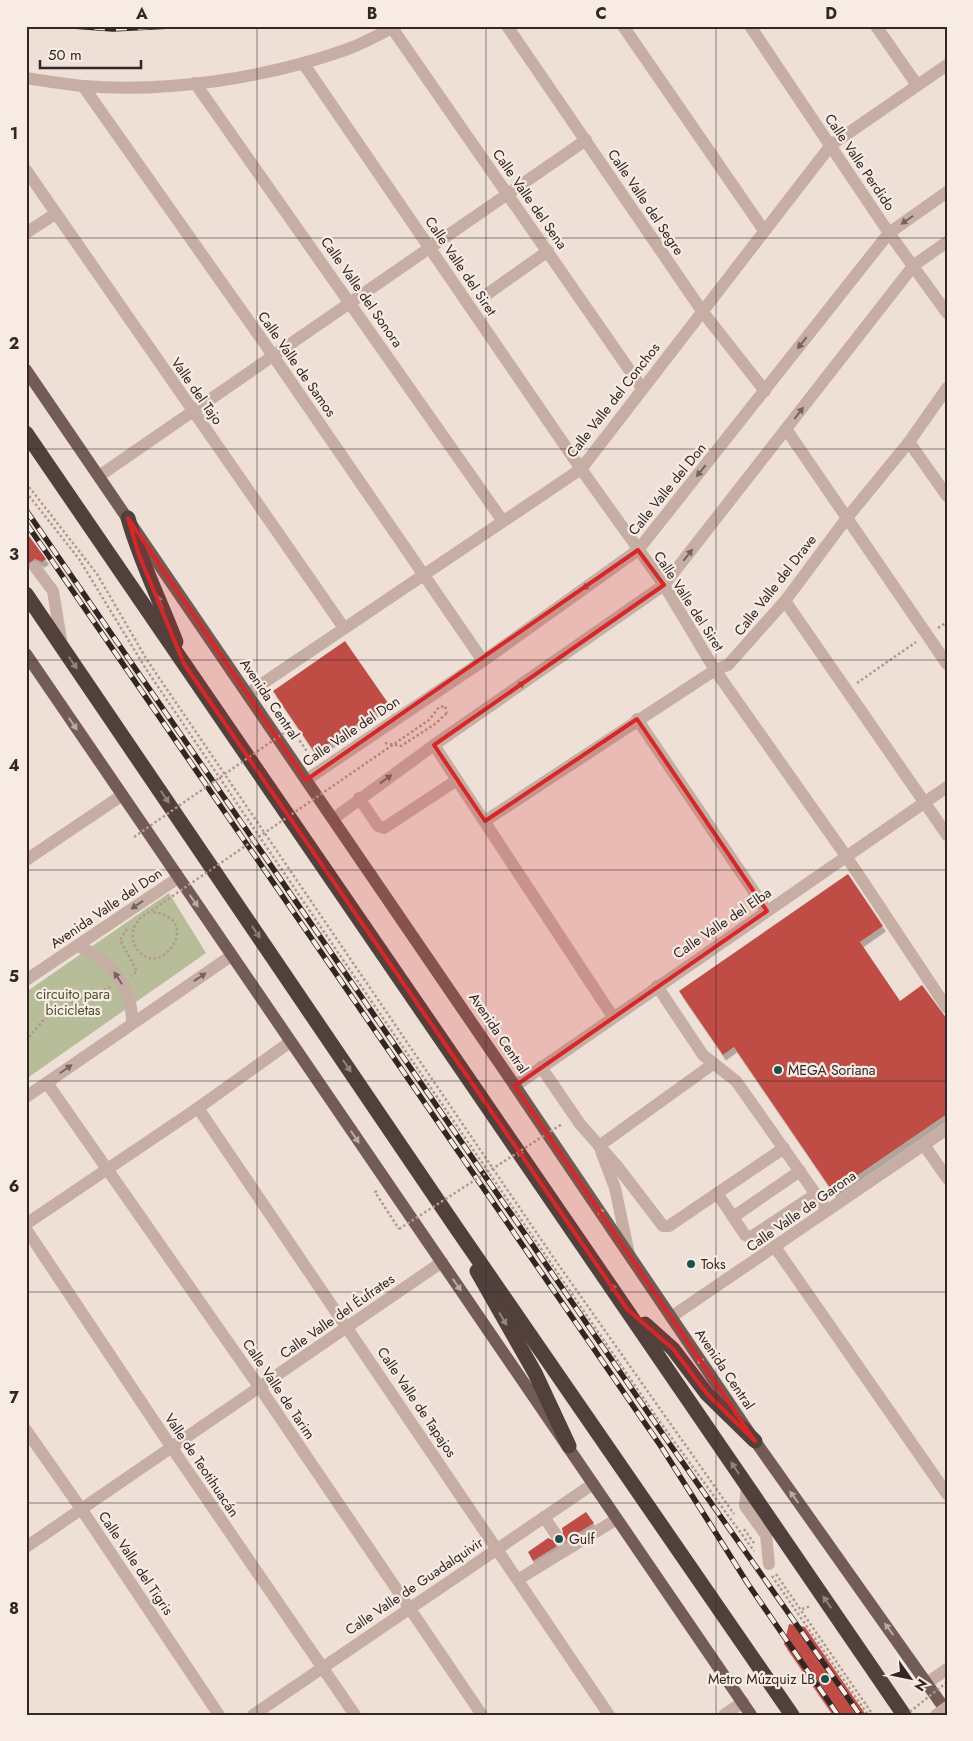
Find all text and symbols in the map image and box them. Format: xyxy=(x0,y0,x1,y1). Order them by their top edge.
text: A xyxy=(135,2,148,25)
text: B xyxy=(367,2,377,25)
text: C xyxy=(595,2,607,25)
text: D xyxy=(825,2,837,25)
scale bar xyxy=(40,38,141,70)
text: 50 m xyxy=(48,44,82,66)
street label: Calle Valle Perdido xyxy=(820,110,900,215)
text: 1 xyxy=(10,122,18,145)
street label: Calle Valle del Sena xyxy=(488,145,572,253)
street label: Calle Valle del Segre xyxy=(603,145,689,259)
street label: Calle Valle del Siret xyxy=(420,212,502,320)
one-way arrow xyxy=(900,215,914,225)
street label: Calle Valle del Sonora xyxy=(316,233,408,351)
street label: Calle Valle de Samos xyxy=(253,307,341,421)
text: 2 xyxy=(9,332,19,355)
one-way arrow xyxy=(797,337,808,350)
street label: Calle Valle del Conchos xyxy=(562,338,665,462)
street label: Valle del Tajo xyxy=(166,353,228,429)
one-way arrow xyxy=(793,407,804,420)
street label: Calle Valle del Don xyxy=(623,439,711,539)
one-way arrow xyxy=(696,464,707,477)
street label: Calle Valle del Drave xyxy=(729,530,821,640)
text: 3 xyxy=(9,543,19,566)
street label: Calle Valle del Siret xyxy=(649,547,729,655)
one-way arrow xyxy=(682,549,693,562)
one-way arrow xyxy=(582,580,595,591)
one-way arrow xyxy=(156,595,164,609)
street label: Avenida Central xyxy=(235,654,305,744)
one-way arrow xyxy=(69,656,78,669)
one-way arrow xyxy=(512,681,526,691)
street label: Calle Valle del Don xyxy=(298,691,404,771)
one-way arrow xyxy=(68,717,78,731)
text: 4 xyxy=(8,754,20,777)
one-way arrow xyxy=(379,774,393,784)
one-way arrow xyxy=(160,791,169,804)
street label: Avenida Valle del Don xyxy=(46,863,166,953)
street label: Calle Valle del Elba xyxy=(669,883,775,963)
one-way arrow xyxy=(189,895,199,908)
one-way arrow xyxy=(131,900,144,910)
one-way arrow xyxy=(251,925,261,939)
text: 5 xyxy=(9,965,19,988)
one-way arrow xyxy=(114,971,123,985)
one-way arrow xyxy=(193,972,207,982)
park label: circuito para bicicletas xyxy=(36,984,110,1020)
street label: Avenida Central xyxy=(464,988,534,1078)
one-way arrow xyxy=(342,1060,352,1073)
place label: MEGA Soriana xyxy=(788,1060,876,1080)
one-way arrow xyxy=(60,1064,73,1074)
marker: MEGA Soriana xyxy=(772,1064,784,1076)
one-way arrow xyxy=(350,1130,360,1143)
one-way arrow xyxy=(517,1149,527,1163)
street label: Calle Valle de Garona xyxy=(742,1166,860,1256)
text: 6 xyxy=(9,1175,19,1198)
one-way arrow xyxy=(597,1207,607,1221)
place label: Toks xyxy=(701,1254,726,1274)
marker: Toks xyxy=(685,1258,697,1270)
street label: Calle Valle del Éufrates xyxy=(276,1269,399,1363)
one-way arrow xyxy=(452,1278,462,1292)
one-way arrow xyxy=(610,1283,620,1297)
one-way arrow xyxy=(498,1312,507,1325)
street label: Avenida Central xyxy=(690,1324,760,1414)
street label: Calle Valle de Tarim xyxy=(238,1335,320,1443)
street label: Calle Valle de Tapajos xyxy=(373,1343,462,1461)
one-way arrow xyxy=(697,1357,707,1370)
text: 7 xyxy=(9,1386,19,1409)
street label: Valle de Teotihuacán xyxy=(160,1409,244,1521)
one-way arrow xyxy=(730,1461,740,1475)
one-way arrow xyxy=(789,1491,800,1504)
street label: Calle Valle del Tigris xyxy=(94,1507,178,1619)
place label: Gulf xyxy=(569,1529,595,1549)
street label: Calle Valle de Guadalquivir xyxy=(341,1532,487,1640)
marker: Gulf xyxy=(553,1533,565,1545)
one-way arrow xyxy=(822,1596,832,1609)
text: 8 xyxy=(9,1597,19,1620)
one-way arrow xyxy=(884,1622,894,1636)
north arrow xyxy=(886,1654,936,1704)
place label: Metro Múzquiz LB xyxy=(708,1669,815,1689)
marker: Metro Múzquiz LB xyxy=(819,1673,831,1685)
text: N xyxy=(909,1675,932,1695)

